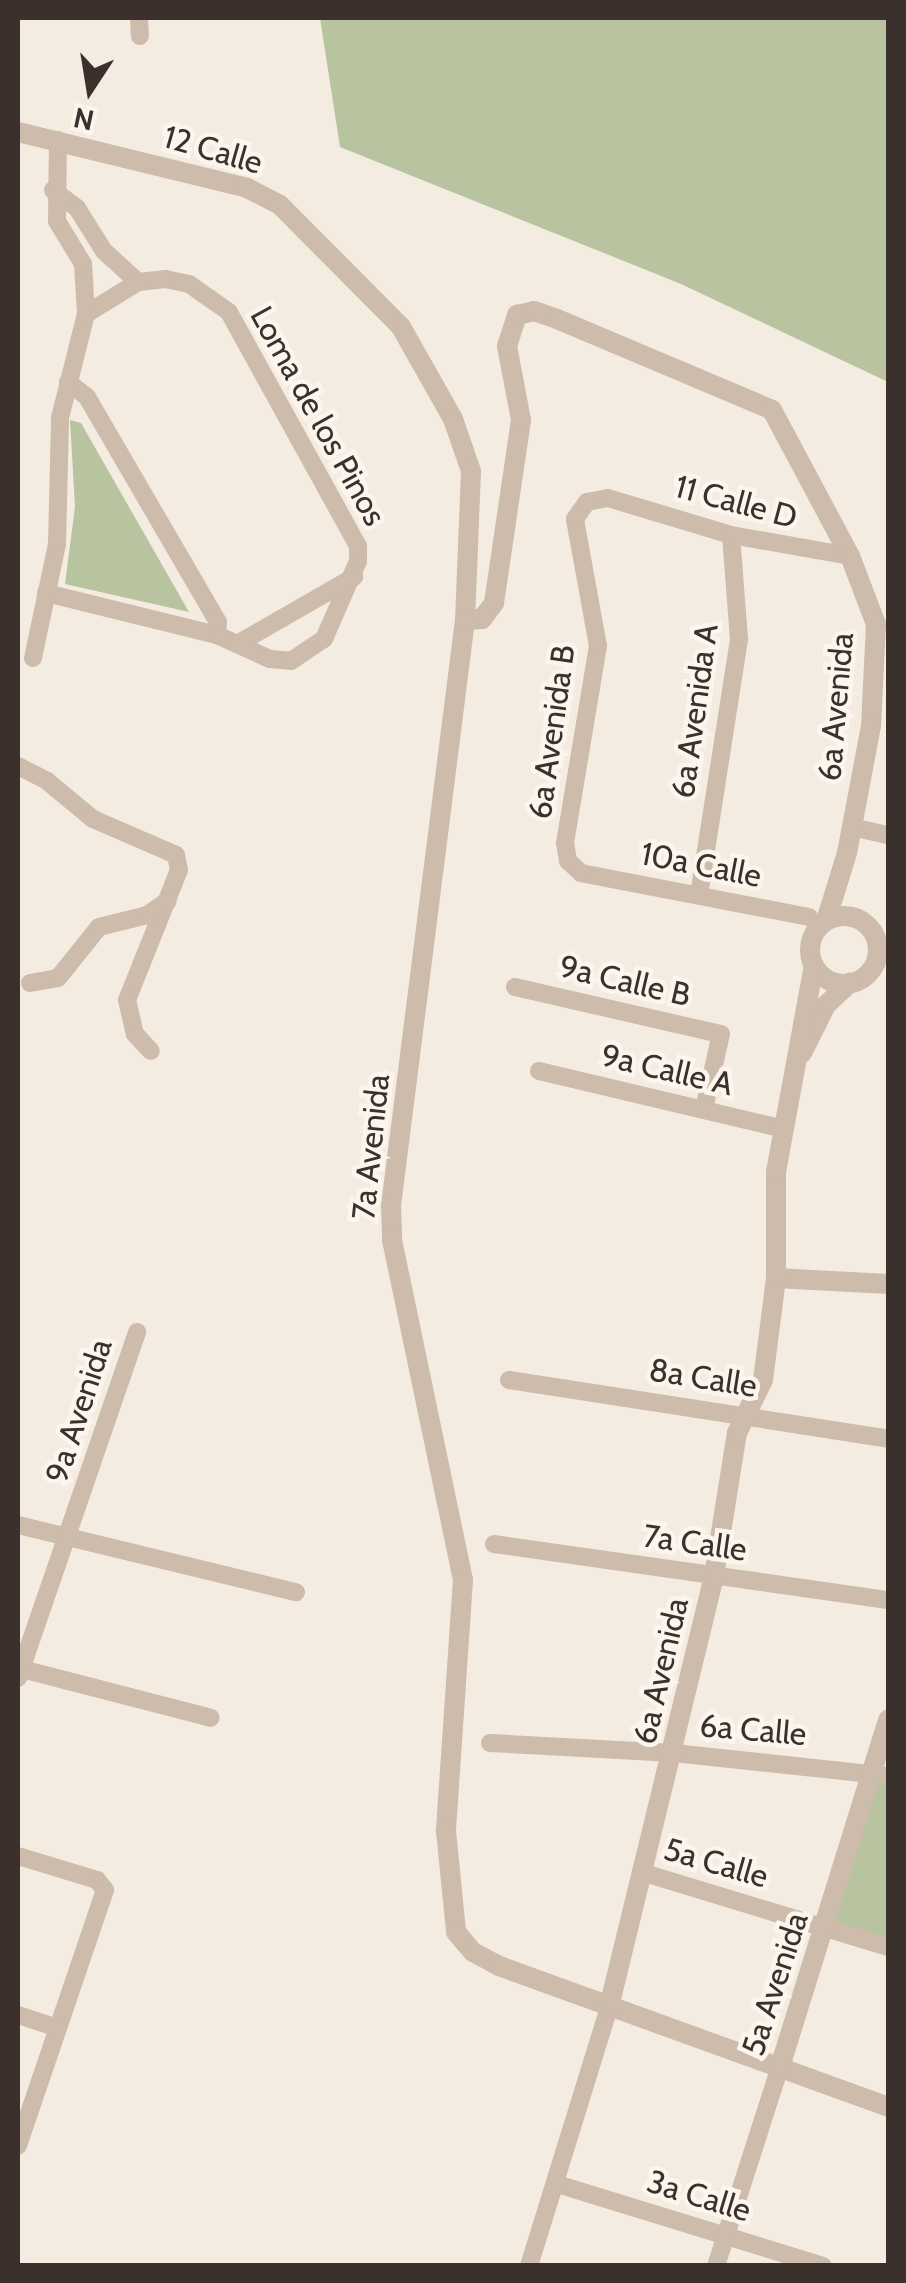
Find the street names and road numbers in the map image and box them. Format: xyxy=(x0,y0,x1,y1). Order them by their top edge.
street label: 12 Calle xyxy=(159,118,267,182)
street label: Loma de los Pinos xyxy=(242,300,394,532)
street label: 11 Calle D xyxy=(671,467,801,537)
street label: 6a Avenida A xyxy=(664,621,726,801)
street label: 6a Avenida xyxy=(810,631,862,783)
street label: 6a Avenida B xyxy=(521,643,583,821)
street label: 10a Calle xyxy=(638,835,764,895)
street label: 9a Calle B xyxy=(556,947,694,1015)
street label: 9a Calle A xyxy=(597,1036,737,1104)
street label: 7a Avenida xyxy=(344,1072,398,1222)
street label: 9a Avenida xyxy=(38,1334,120,1488)
street label: 8a Calle xyxy=(646,1351,760,1405)
street label: 7a Calle xyxy=(641,1517,749,1569)
street label: 6a Avenida xyxy=(626,1594,696,1748)
street label: 6a Calle xyxy=(698,1706,808,1754)
street label: 5a Calle xyxy=(660,1830,772,1896)
street label: 5a Avenida xyxy=(734,1908,816,2060)
street label: 3a Calle xyxy=(643,2162,755,2230)

